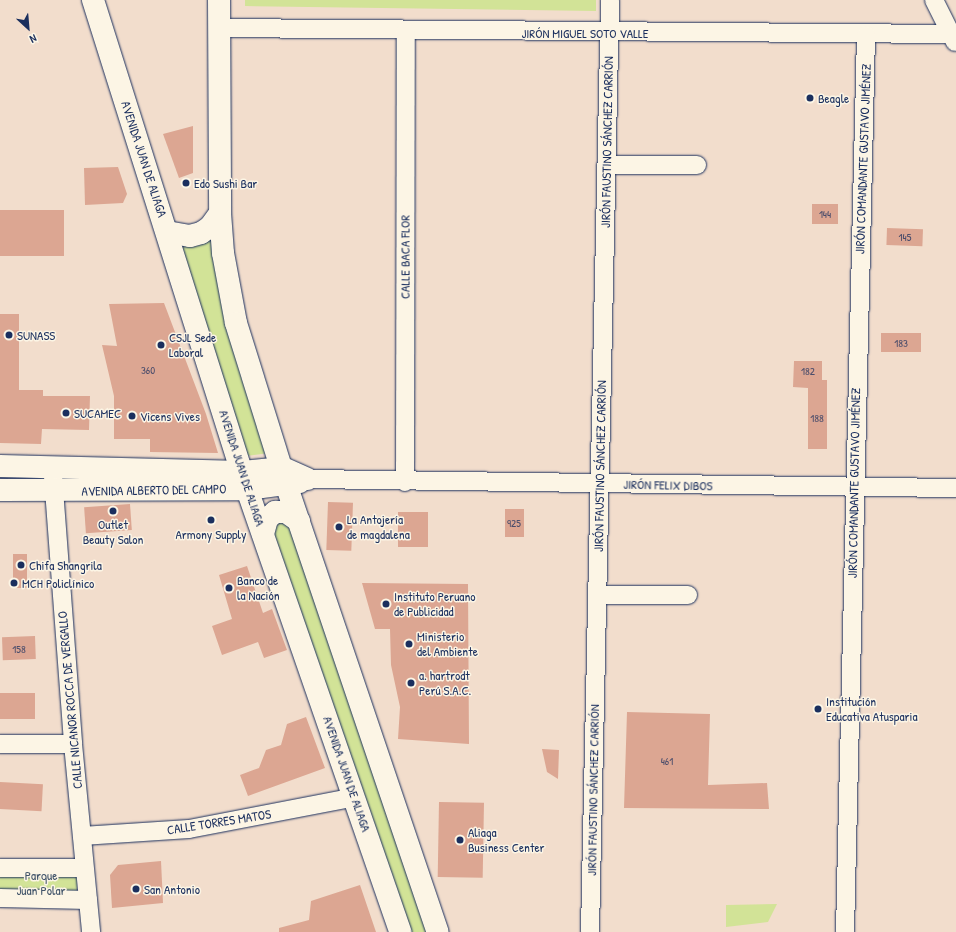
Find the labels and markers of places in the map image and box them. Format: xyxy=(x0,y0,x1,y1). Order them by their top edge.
place label: Beagle xyxy=(818,90,849,106)
marker: Beagle xyxy=(805,93,815,103)
place label: Edo Sushi Bar xyxy=(194,175,257,191)
marker: Edo Sushi Bar xyxy=(181,178,191,188)
place label: SUNASS xyxy=(17,327,55,343)
marker: SUNASS xyxy=(4,330,14,340)
place label: CSJL Sede Laboral xyxy=(169,330,216,361)
marker: CSJL Sede Laboral xyxy=(156,340,166,350)
place label: SUCAMEC xyxy=(74,405,121,421)
marker: SUCAMEC xyxy=(61,408,71,418)
place label: Vicens Vives xyxy=(140,408,200,424)
marker: Vicens Vives xyxy=(127,411,137,421)
marker: Outlet Beauty Salon xyxy=(108,506,118,516)
place label: La Antojería de magdalena xyxy=(347,512,410,543)
marker: Armony Supply xyxy=(206,515,216,525)
place label: Outlet Beauty Salon xyxy=(83,517,143,548)
marker: La Antojería de magdalena xyxy=(334,522,344,532)
place label: Armony Supply xyxy=(175,526,247,542)
place label: Chifa Shangrila xyxy=(29,557,102,573)
marker: Chifa Shangrila xyxy=(16,560,26,570)
place label: Banco de la Nación xyxy=(237,573,280,604)
place label: MCH Policlínico xyxy=(22,575,94,591)
marker: MCH Policlínico xyxy=(9,578,19,588)
marker: Banco de la Nación xyxy=(224,583,234,593)
place label: Instituto Peruano de Publicidad xyxy=(394,589,476,620)
marker: Instituto Peruano de Publicidad xyxy=(381,599,391,609)
place label: Ministerio del Ambiente xyxy=(417,629,478,660)
marker: Ministerio del Ambiente xyxy=(404,639,414,649)
place label: a. hartrodt Perú S.A.C. xyxy=(419,668,471,699)
marker: a. hartrodt Perú S.A.C. xyxy=(406,678,416,688)
place label: Institución Educativa Atusparia xyxy=(826,694,918,725)
marker: Institución Educativa Atusparia xyxy=(813,704,823,714)
place label: Aliaga Business Center xyxy=(468,825,545,856)
marker: Aliaga Business Center xyxy=(455,835,465,845)
place label: San Antonio xyxy=(144,881,200,897)
marker: San Antonio xyxy=(131,884,141,894)

